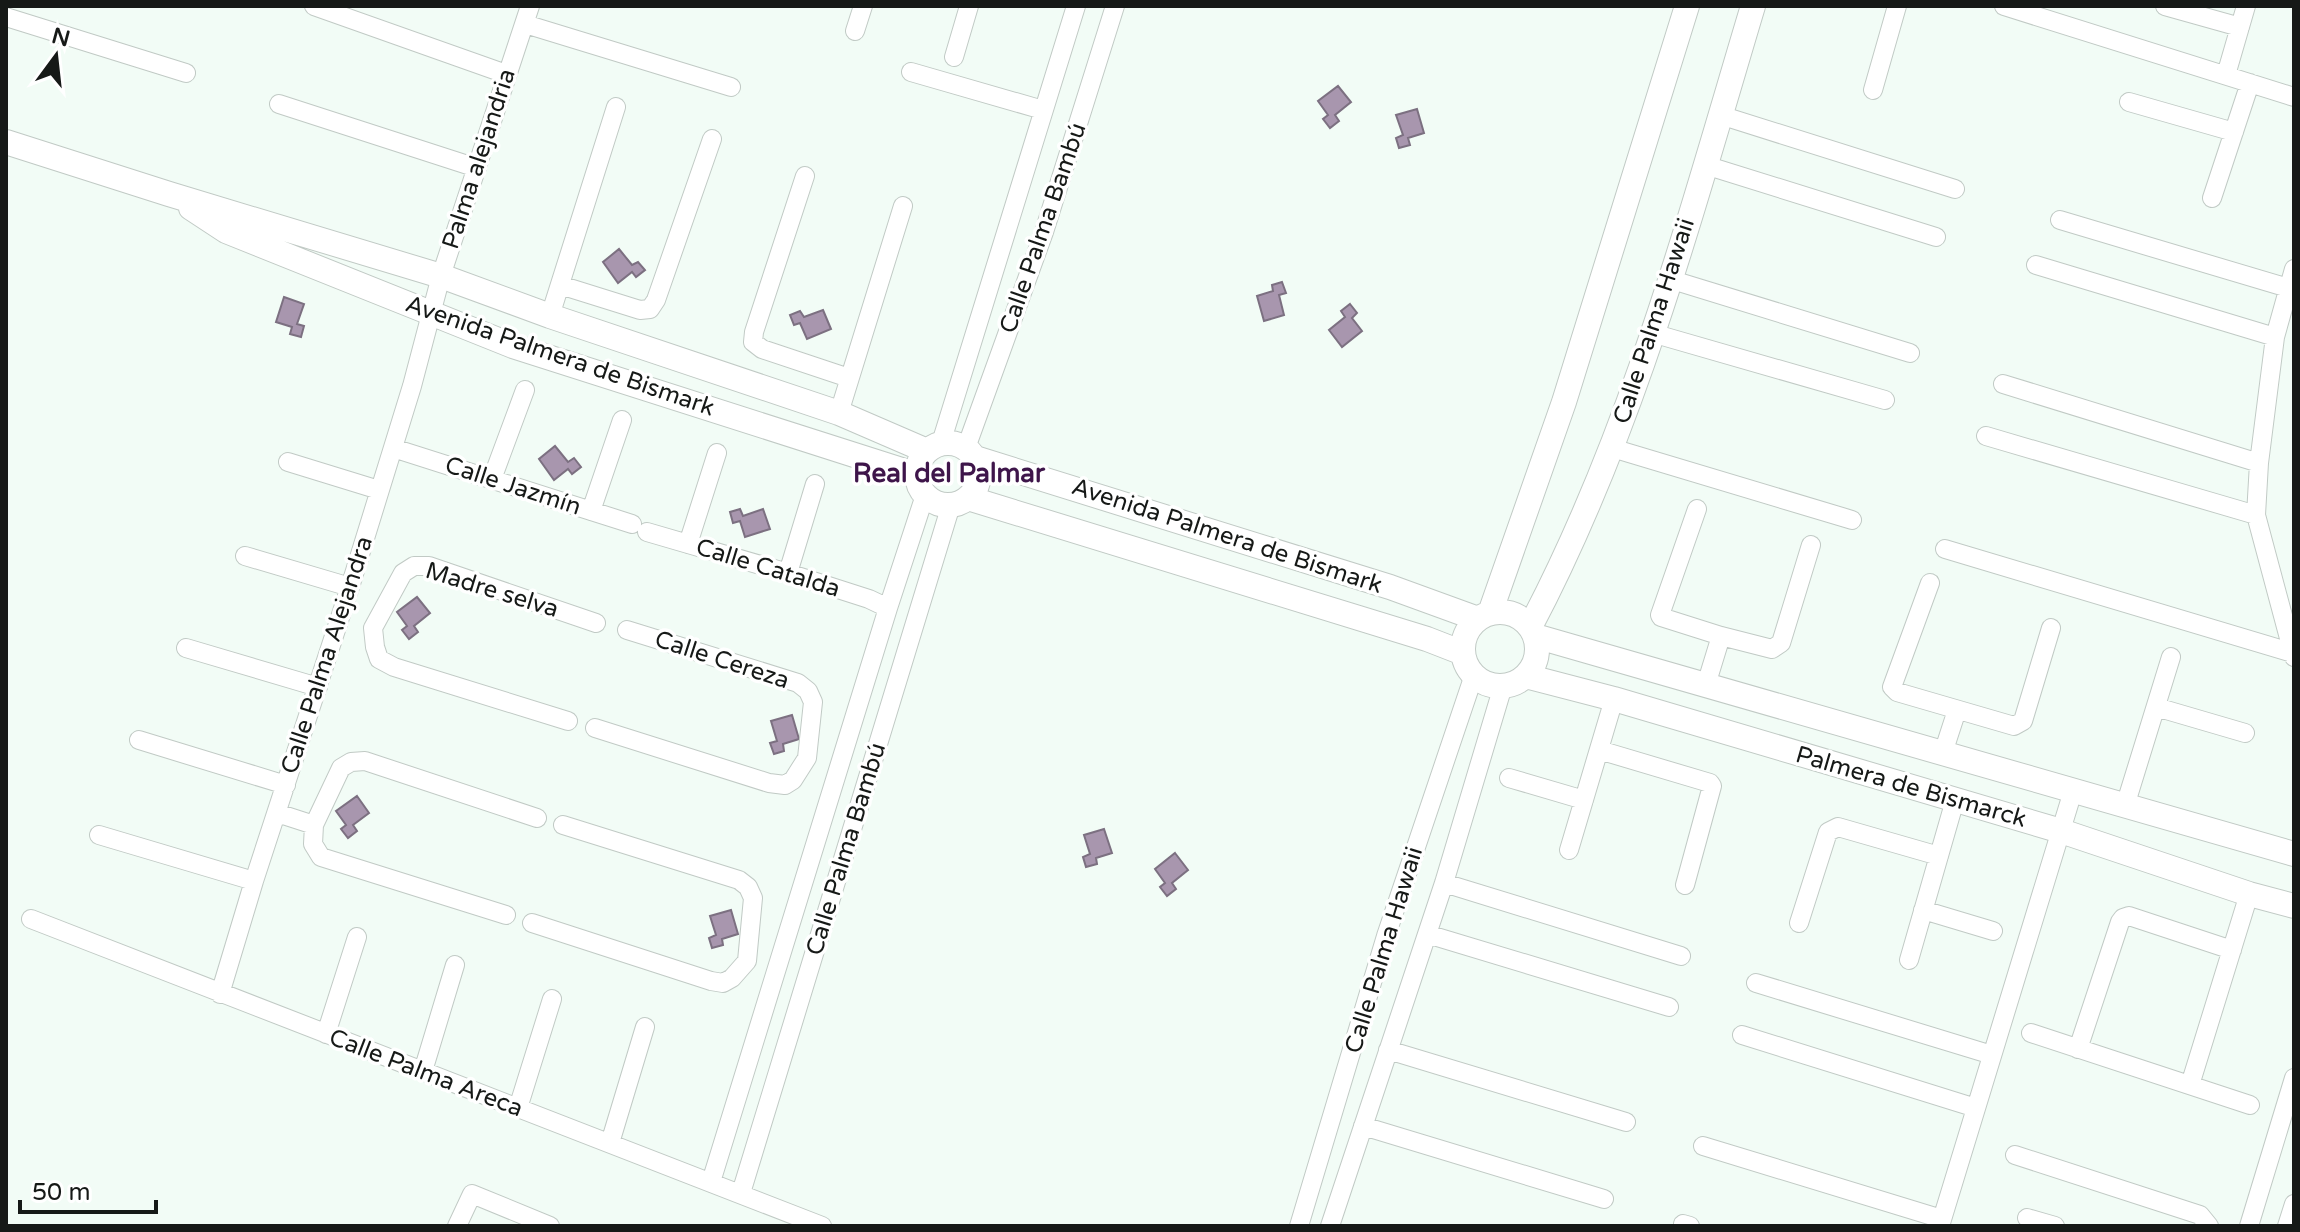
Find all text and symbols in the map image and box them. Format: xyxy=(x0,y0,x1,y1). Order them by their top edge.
north arrow xyxy=(16,16,96,96)
text: N xyxy=(49,23,73,52)
street label: Palma alejandria xyxy=(436,65,522,253)
street label: Calle Palma Bambú xyxy=(993,119,1093,337)
street label: Calle Palma Hawaii xyxy=(1607,215,1701,427)
street label: Avenida Palmera de Bismark xyxy=(402,289,718,423)
street label: Calle Jazmín xyxy=(441,450,585,522)
district label: Real del Palmar xyxy=(853,458,1046,489)
street label: Avenida Palmera de Bismark xyxy=(1068,472,1386,600)
street label: Calle Catalda xyxy=(692,532,844,604)
street label: Calle Palma Alejandra xyxy=(275,533,379,777)
street label: Madre selva xyxy=(422,556,562,624)
street label: Calle Cereza xyxy=(651,625,793,695)
street label: Calle Palma Bambú xyxy=(800,739,892,959)
street label: Palmera de Bismarck xyxy=(1792,740,2030,834)
street label: Calle Palma Hawaii xyxy=(1339,843,1429,1057)
street label: Calle Palma Areca xyxy=(325,1023,527,1123)
scale bar xyxy=(20,1164,156,1214)
text: 50 m xyxy=(32,1178,90,1207)

